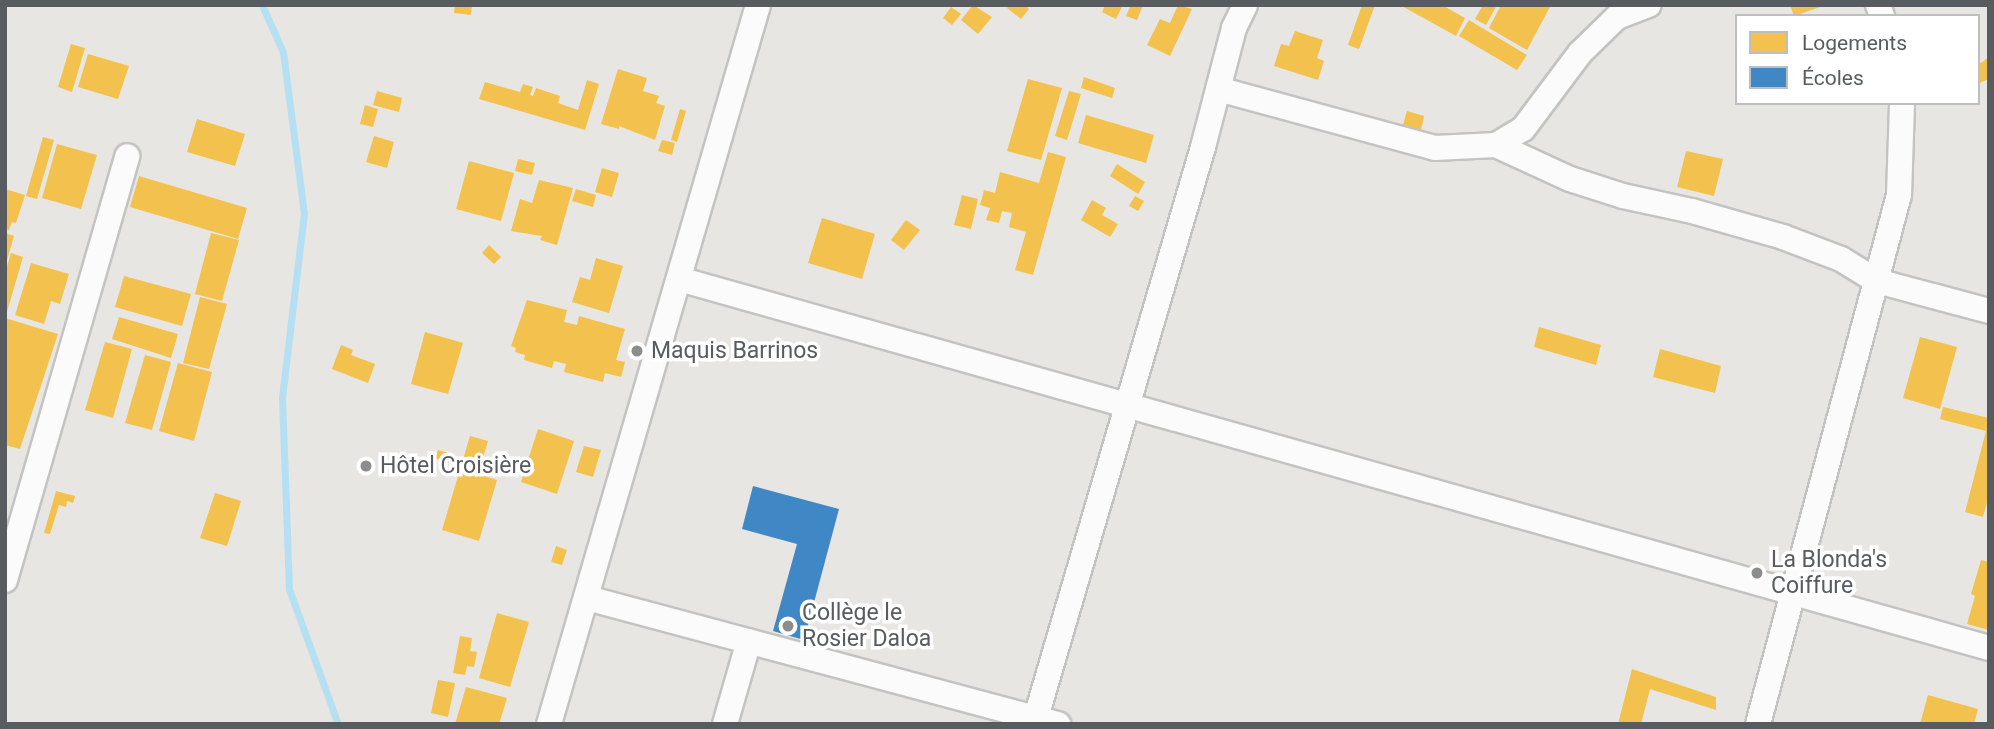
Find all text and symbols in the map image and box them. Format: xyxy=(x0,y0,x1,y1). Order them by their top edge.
legend xyxy=(1735,14,1980,105)
text: Logements xyxy=(1802,31,1907,55)
text: Écoles xyxy=(1802,66,1864,90)
place label: Maquis Barrinos xyxy=(651,337,818,365)
marker: Maquis Barrinos xyxy=(629,343,645,359)
place label: Hôtel Croisière xyxy=(380,452,531,480)
marker: Hôtel Croisière xyxy=(358,458,374,474)
place label: La Blonda's Coiffure xyxy=(1771,546,1887,600)
marker: La Blonda's Coiffure xyxy=(1749,565,1765,581)
place label: Collège le Rosier Daloa xyxy=(802,599,931,653)
marker: Collège le Rosier Daloa xyxy=(780,618,796,634)

